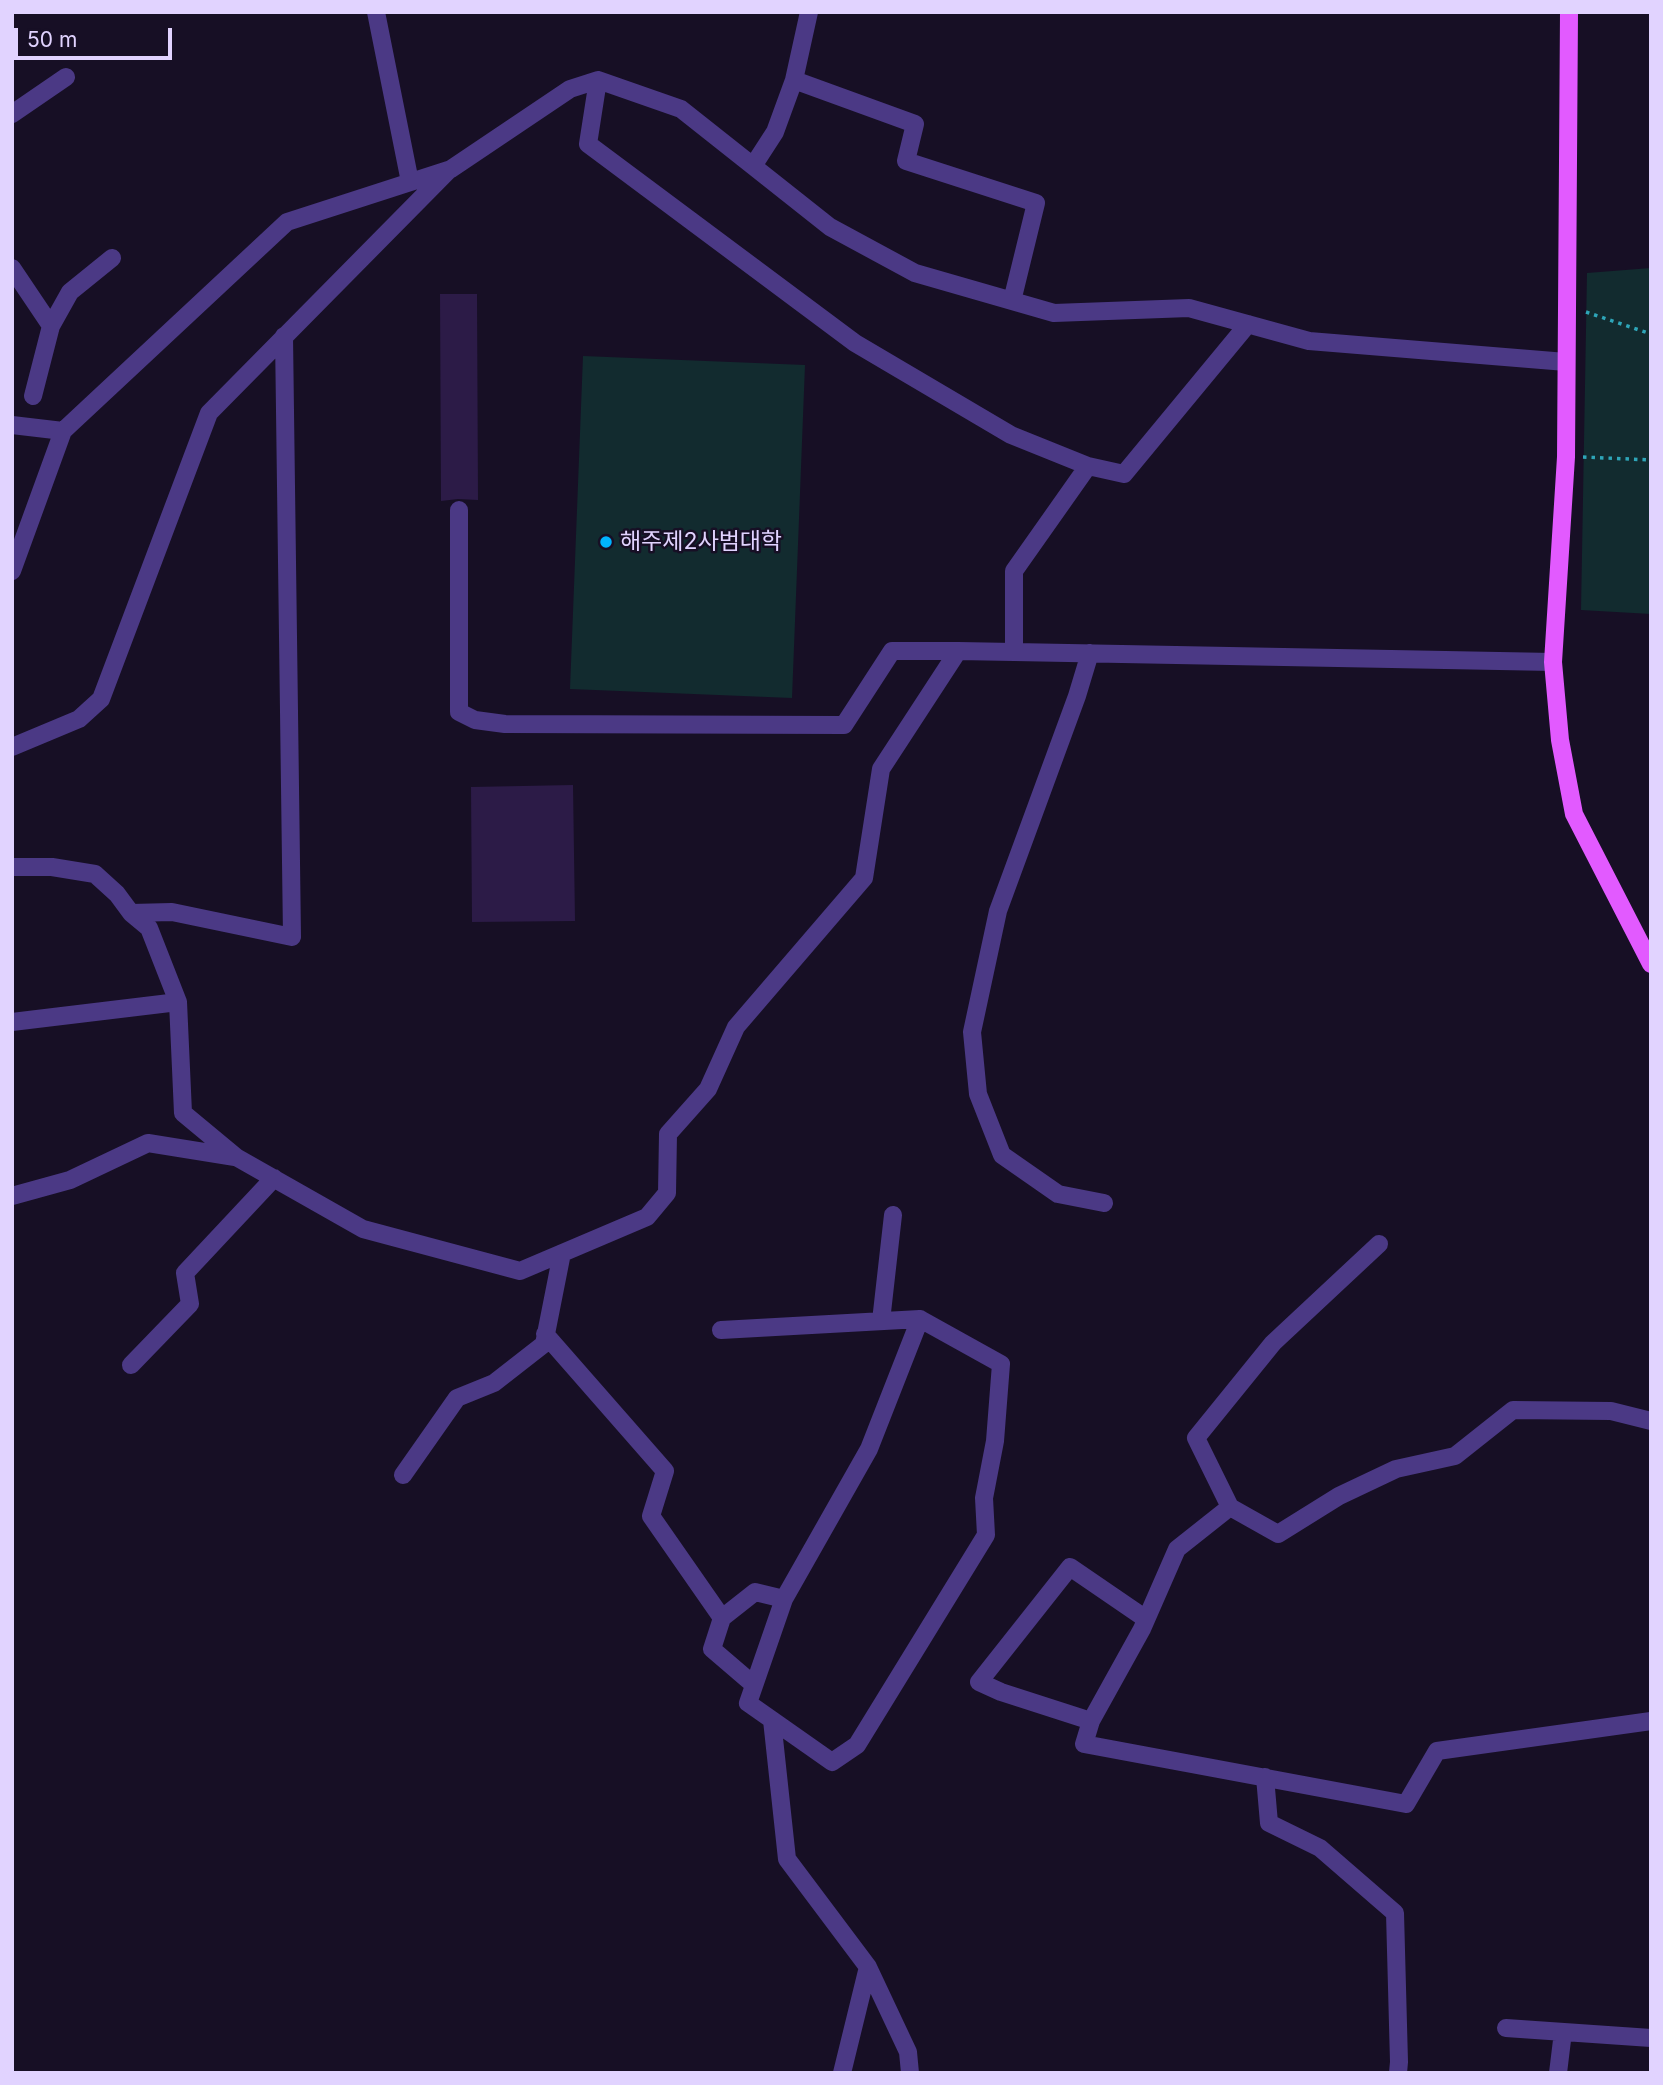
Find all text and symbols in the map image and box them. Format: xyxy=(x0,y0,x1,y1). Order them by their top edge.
scale bar xyxy=(18,14,175,58)
text: 50 m xyxy=(27,27,77,52)
place label: 해주제2사범대학 xyxy=(620,528,782,556)
marker: 해주제2사범대학 xyxy=(598,534,614,550)

